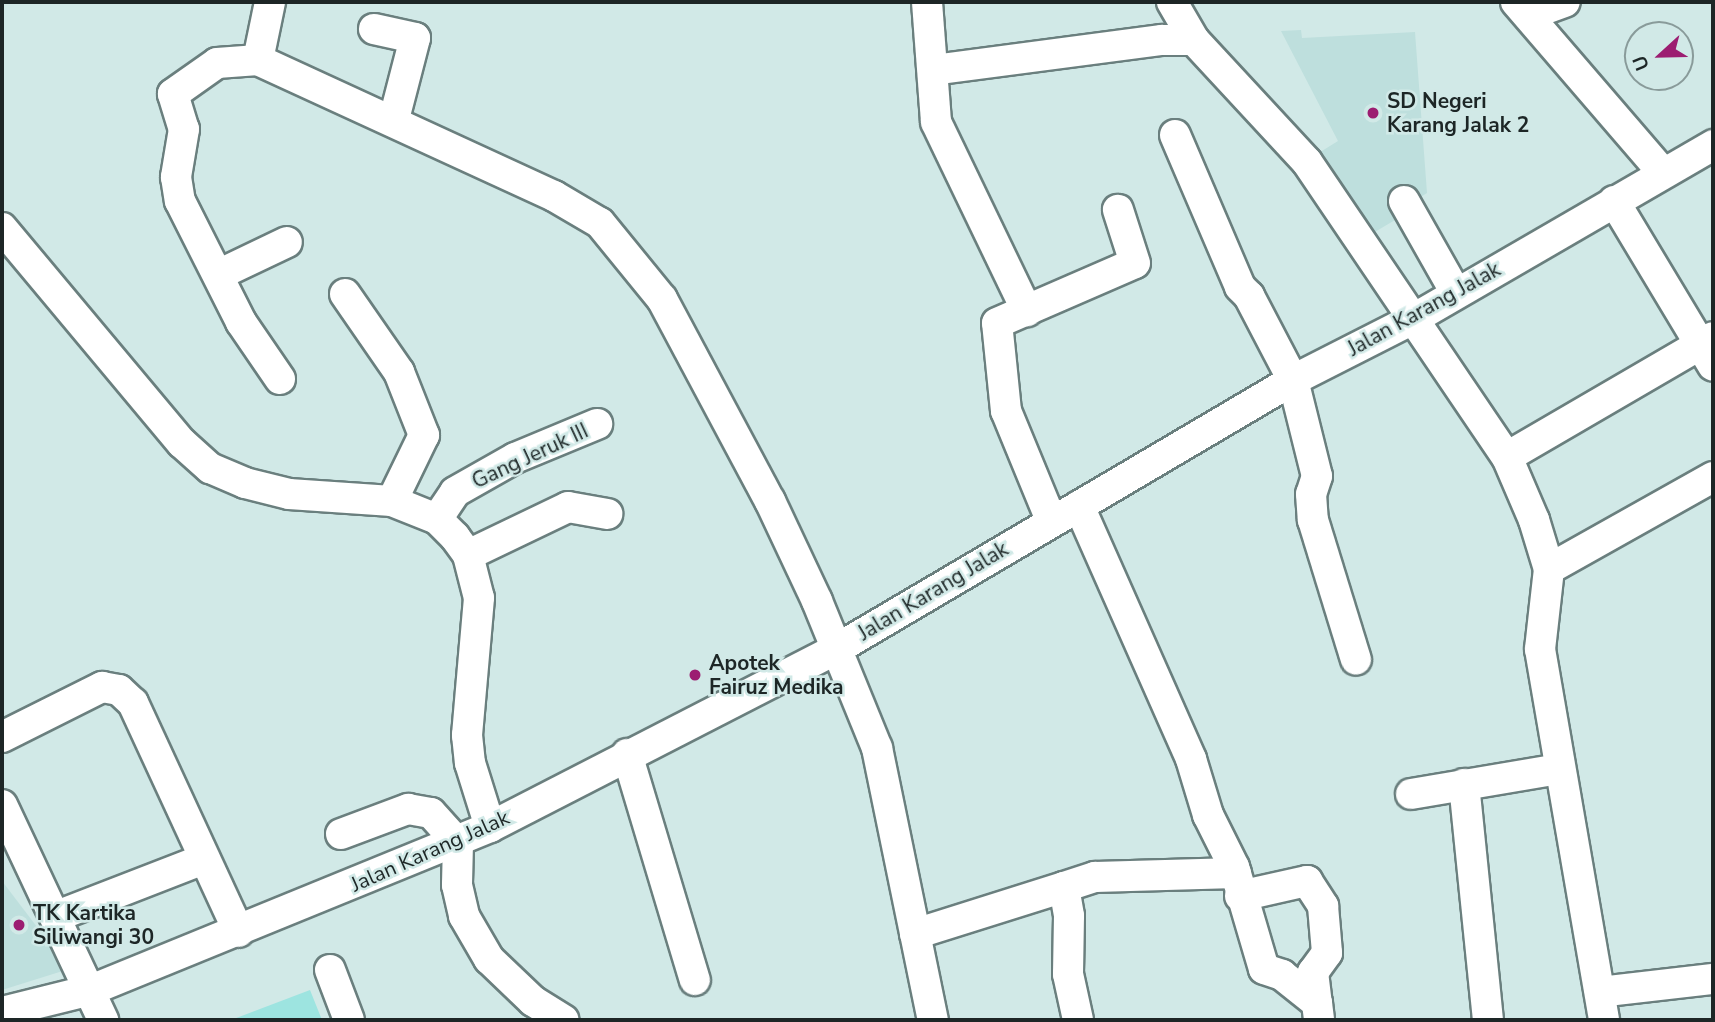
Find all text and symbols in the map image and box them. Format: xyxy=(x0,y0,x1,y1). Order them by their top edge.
north arrow xyxy=(1624,21,1694,91)
text: U xyxy=(1627,52,1656,74)
place label: SD Negeri Karang Jalak 2 xyxy=(1387,88,1529,138)
marker: SD Negeri Karang Jalak 2 xyxy=(1365,105,1381,121)
street label: Jalan Karang Jalak xyxy=(1343,257,1505,361)
street label: Gang Jeruk III xyxy=(468,418,592,494)
street label: Jalan Karang Jalak xyxy=(853,536,1013,646)
place label: Apotek Fairuz Medika xyxy=(709,650,843,700)
marker: Apotek Fairuz Medika xyxy=(687,667,703,683)
street label: Jalan Karang Jalak xyxy=(347,805,513,897)
place label: TK Kartika Siliwangi 30 xyxy=(33,900,154,950)
marker: TK Kartika Siliwangi 30 xyxy=(11,917,27,933)

